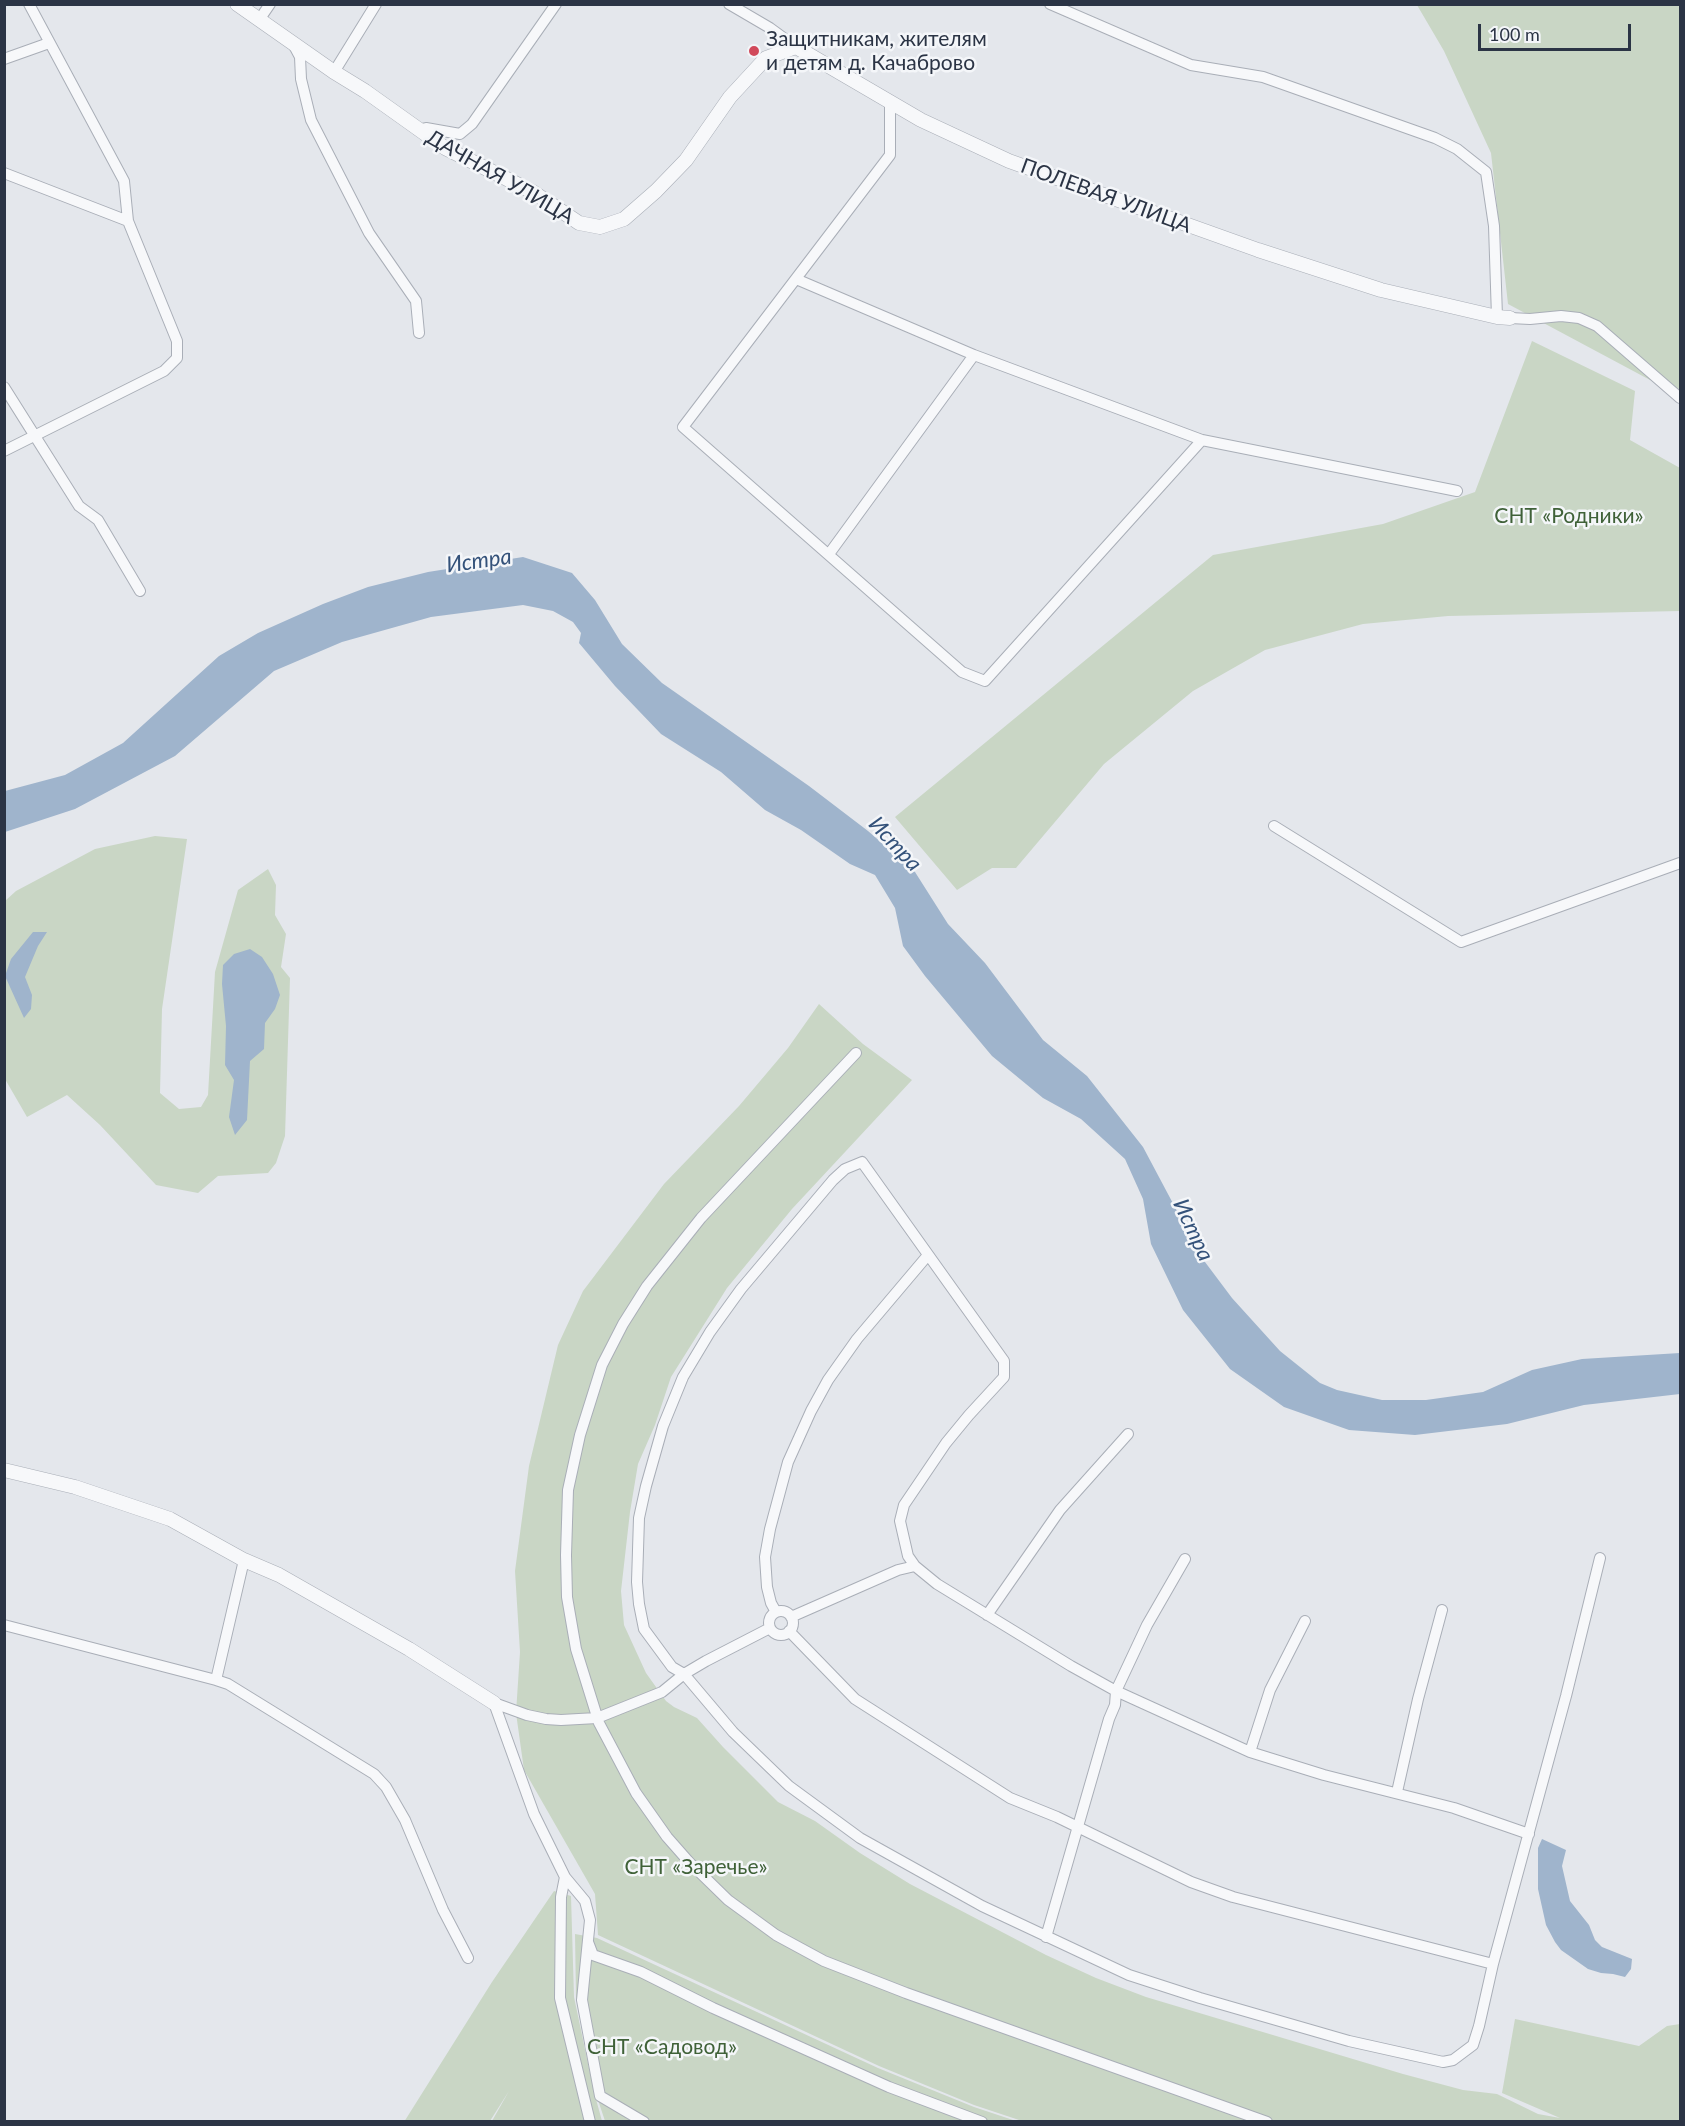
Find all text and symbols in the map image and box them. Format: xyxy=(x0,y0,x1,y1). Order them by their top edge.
scale bar xyxy=(1481,12,1634,50)
text: 100 m xyxy=(1489,23,1540,45)
place label: Защитникам, жителям и детям д. Качаброво xyxy=(766,26,987,76)
marker: Защитникам, жителям и детям д. Качаброво xyxy=(747,44,761,58)
street label: ДАЧНАЯ УЛИЦА xyxy=(421,124,579,230)
street label: ПОЛЕВАЯ УЛИЦА xyxy=(1017,153,1195,239)
park label: СНТ «Родники» xyxy=(1494,503,1644,529)
water label: Истра xyxy=(445,543,513,579)
water label: Истра xyxy=(863,811,927,877)
water label: Истра xyxy=(1167,1195,1219,1265)
park label: СНТ «Заречье» xyxy=(624,1854,768,1880)
park label: СНТ «Садовод» xyxy=(587,2034,737,2060)

